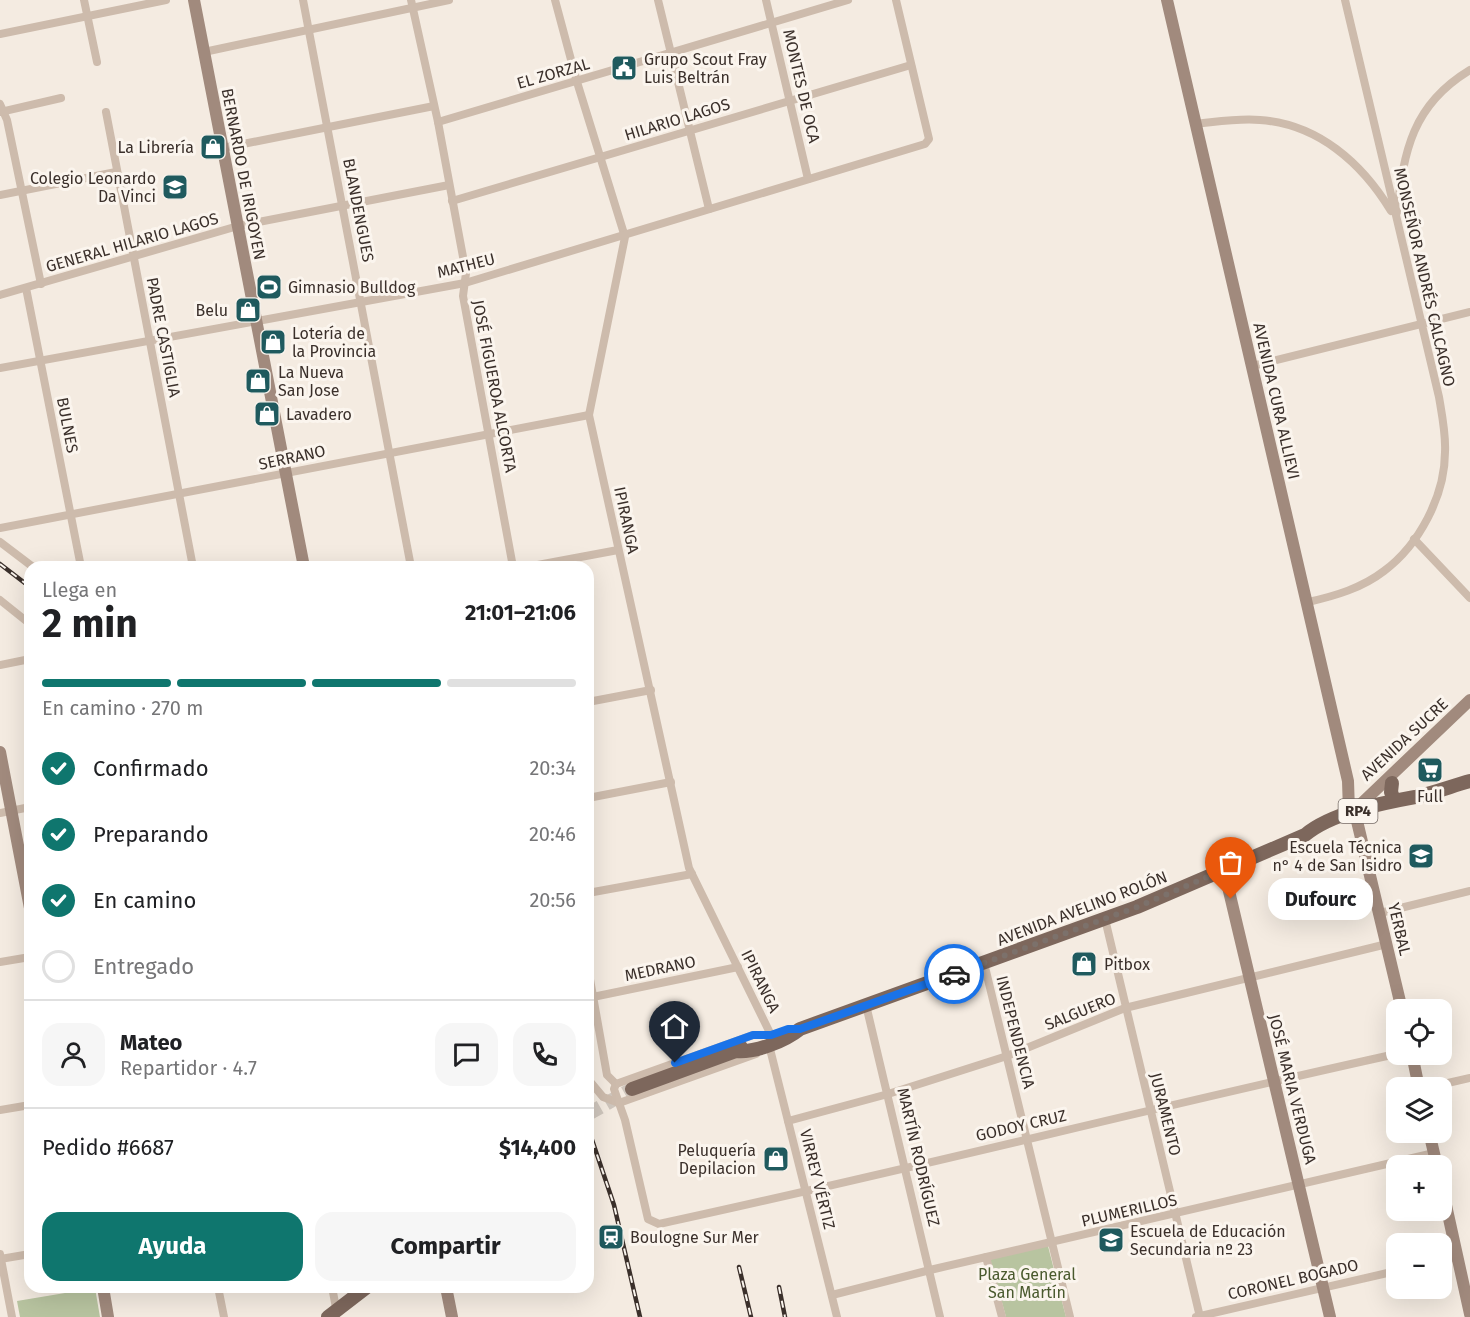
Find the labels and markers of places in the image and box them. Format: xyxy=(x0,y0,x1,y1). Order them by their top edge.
place label: Grupo Scout Fray Luis Beltrán xyxy=(644,50,767,87)
public building icon: Grupo Scout Fray Luis Beltrán xyxy=(609,53,639,83)
shop icon: La Librería xyxy=(198,132,228,162)
place label: La Librería xyxy=(117,138,194,157)
place label: Colegio Leonardo Da Vinci xyxy=(30,169,156,206)
school or university icon: Colegio Leonardo Da Vinci xyxy=(160,172,190,202)
sports icon: Gimnasio Bulldog xyxy=(254,272,284,302)
place label: Gimnasio Bulldog xyxy=(288,278,416,297)
shop icon: Belu xyxy=(233,295,263,325)
place label: Belu xyxy=(196,301,228,320)
place label: Lotería de la Provincia xyxy=(292,324,376,361)
shop icon: Lotería de la Provincia xyxy=(258,327,288,357)
place label: La Nueva San Jose xyxy=(278,363,344,400)
shop icon: La Nueva San Jose xyxy=(243,366,273,396)
shop icon: Lavadero xyxy=(252,399,282,429)
place label: Lavadero xyxy=(286,405,352,424)
supermarket icon: Full xyxy=(1415,755,1445,785)
place label: Full xyxy=(1417,787,1443,806)
pin xyxy=(1205,837,1256,899)
place label: Escuela Técnica n° 4 de San Isidro xyxy=(1272,838,1402,875)
school or university icon: Escuela Técnica n° 4 de San Isidro xyxy=(1406,841,1436,871)
callout: Dufourc xyxy=(1267,878,1372,920)
shop icon: Pitbox xyxy=(1069,949,1099,979)
place label: Pitbox xyxy=(1104,955,1150,974)
pin xyxy=(649,1001,700,1063)
place label: Peluquería Depilacion xyxy=(677,1141,756,1178)
shop icon: Peluquería Depilacion xyxy=(761,1144,791,1174)
station icon: Boulogne Sur Mer xyxy=(596,1222,626,1252)
place label: Escuela de Educación Secundaria nº 23 xyxy=(1130,1222,1286,1259)
school or university icon: Escuela de Educación Secundaria nº 23 xyxy=(1096,1225,1126,1255)
place label: Boulogne Sur Mer xyxy=(630,1228,760,1247)

